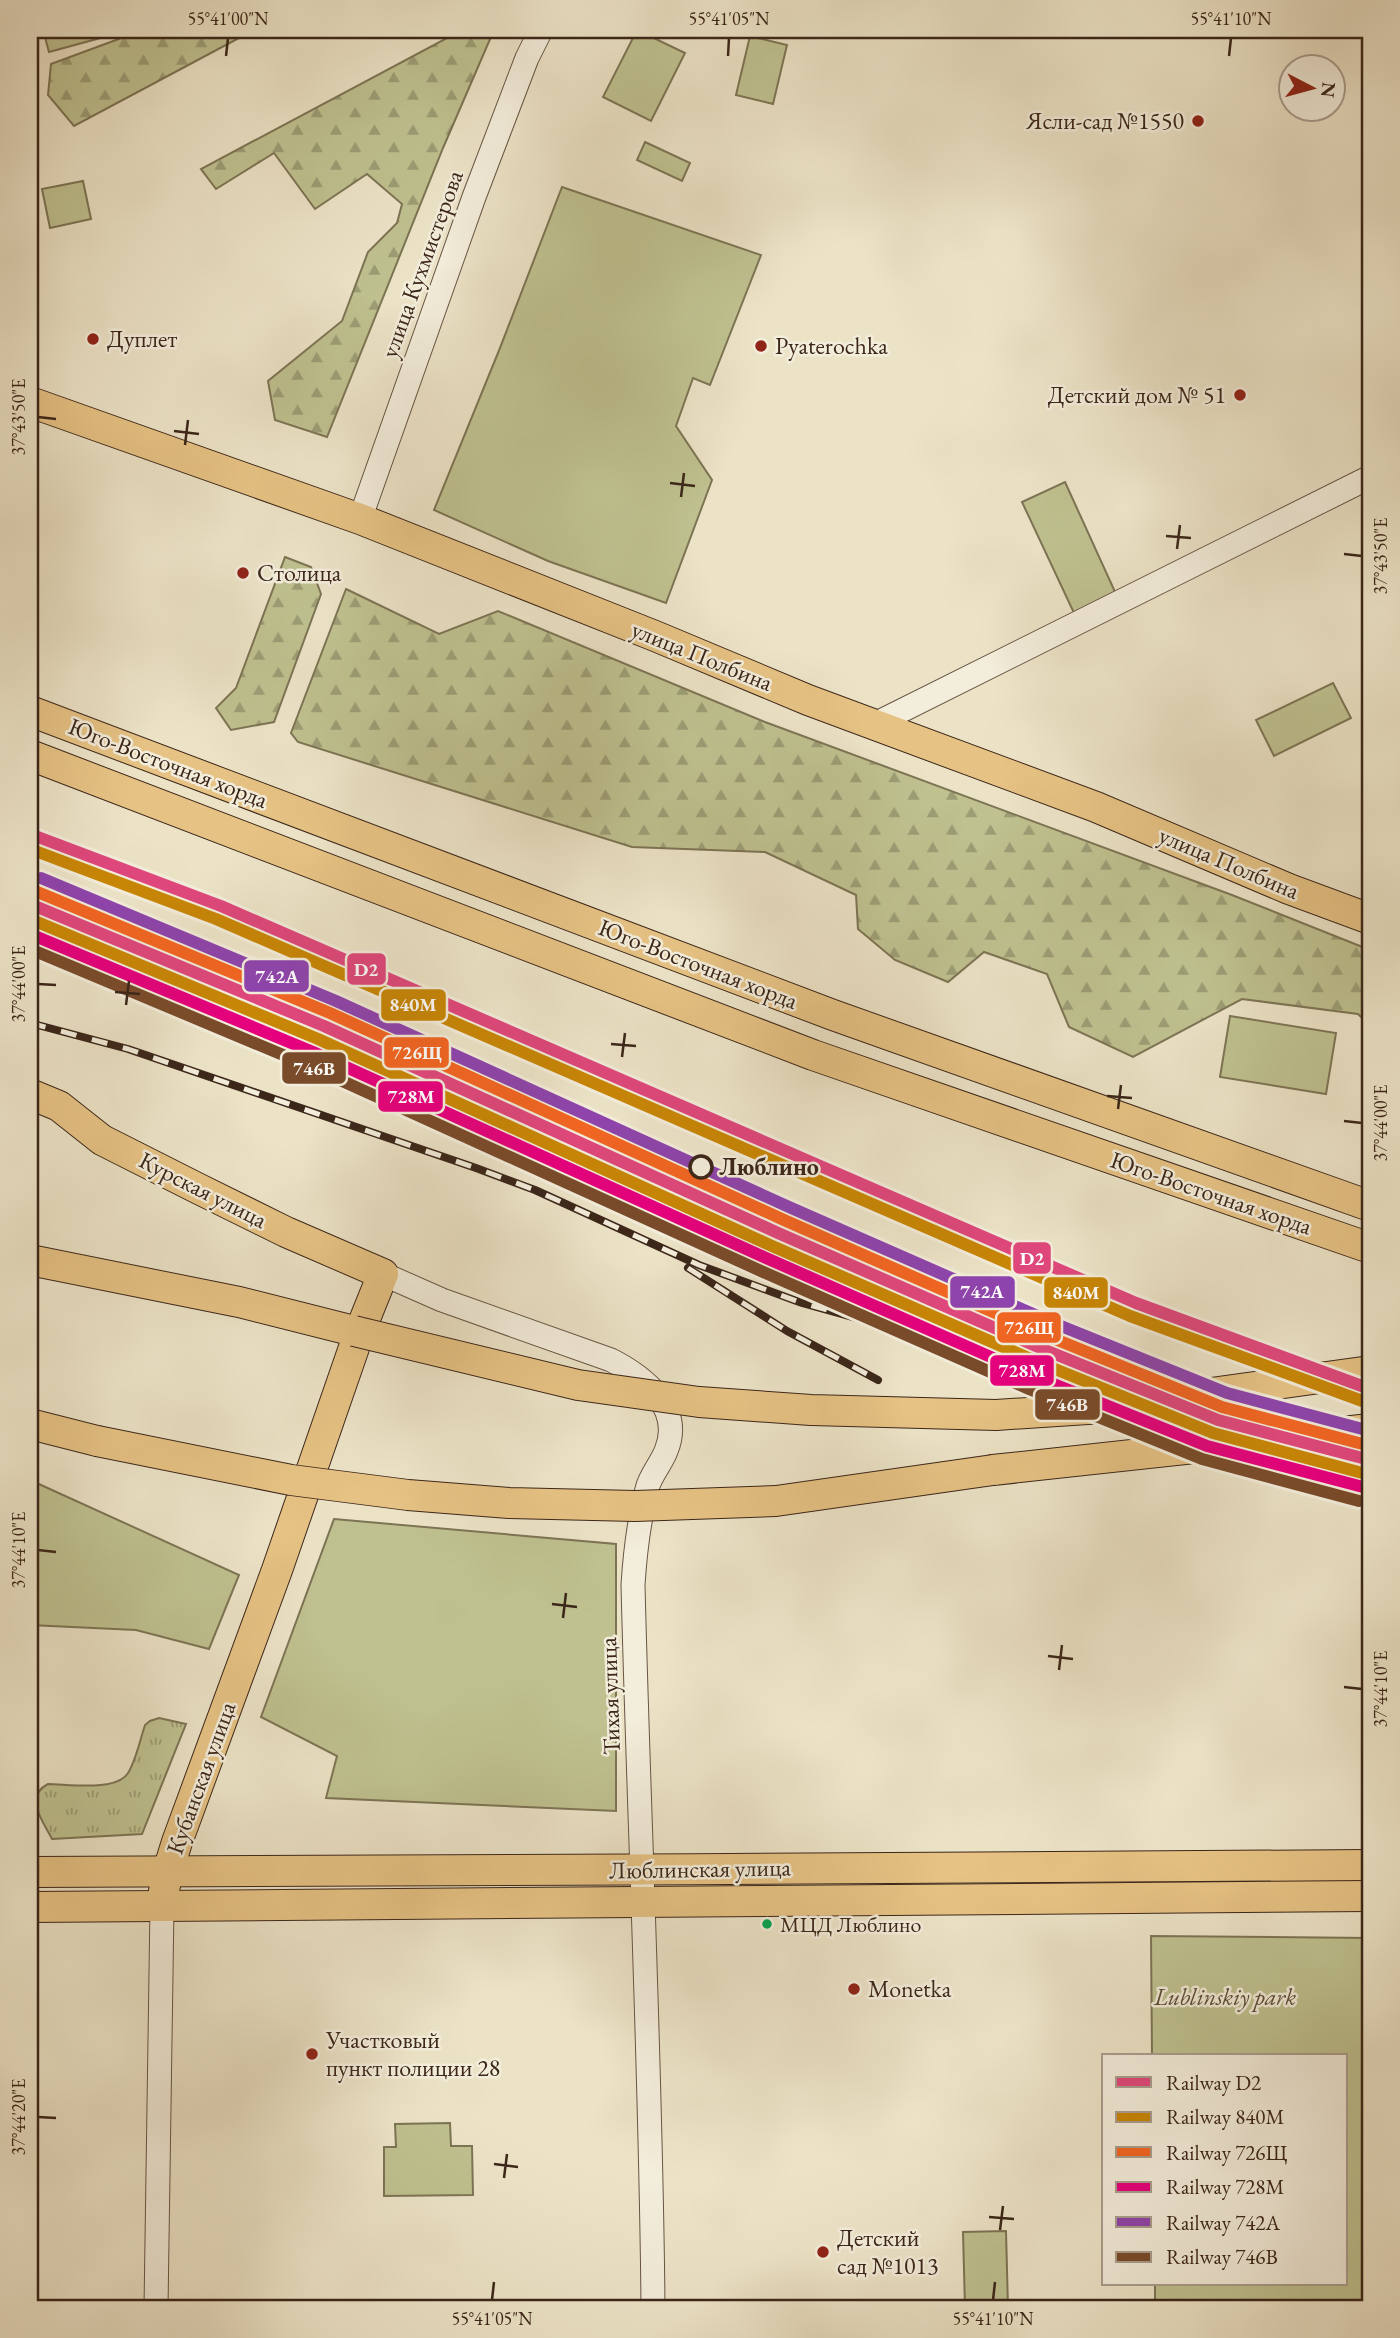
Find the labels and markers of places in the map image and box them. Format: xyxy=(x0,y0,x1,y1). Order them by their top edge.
place label: Ясли-сад №1550 xyxy=(1025,105,1184,136)
marker: Ясли-сад №1550 xyxy=(1190,113,1206,129)
place label: Дуплет xyxy=(107,323,177,354)
place label: Pyaterochka xyxy=(775,330,888,361)
marker: Дуплет xyxy=(85,331,101,347)
marker: Pyaterochka xyxy=(753,338,769,354)
place label: Детский дом № 51 xyxy=(1048,379,1226,410)
marker: Детский дом № 51 xyxy=(1232,387,1248,403)
place label: Столица xyxy=(257,557,342,588)
marker: Столица xyxy=(235,565,251,581)
place label: Люблино xyxy=(719,1151,819,1182)
marker: Люблино xyxy=(689,1155,713,1179)
place label: МЦД Люблино xyxy=(780,1910,921,1939)
marker: МЦД Люблино xyxy=(760,1917,774,1931)
place label: Monetka xyxy=(868,1973,952,2004)
marker: Monetka xyxy=(846,1981,862,1997)
place label: Участковый пункт полиции 28 xyxy=(325,2024,500,2083)
marker: Участковый пункт полиции 28 xyxy=(304,2046,320,2062)
place label: Детский сад №1013 xyxy=(837,2222,939,2281)
marker: Детский сад №1013 xyxy=(815,2244,831,2260)

